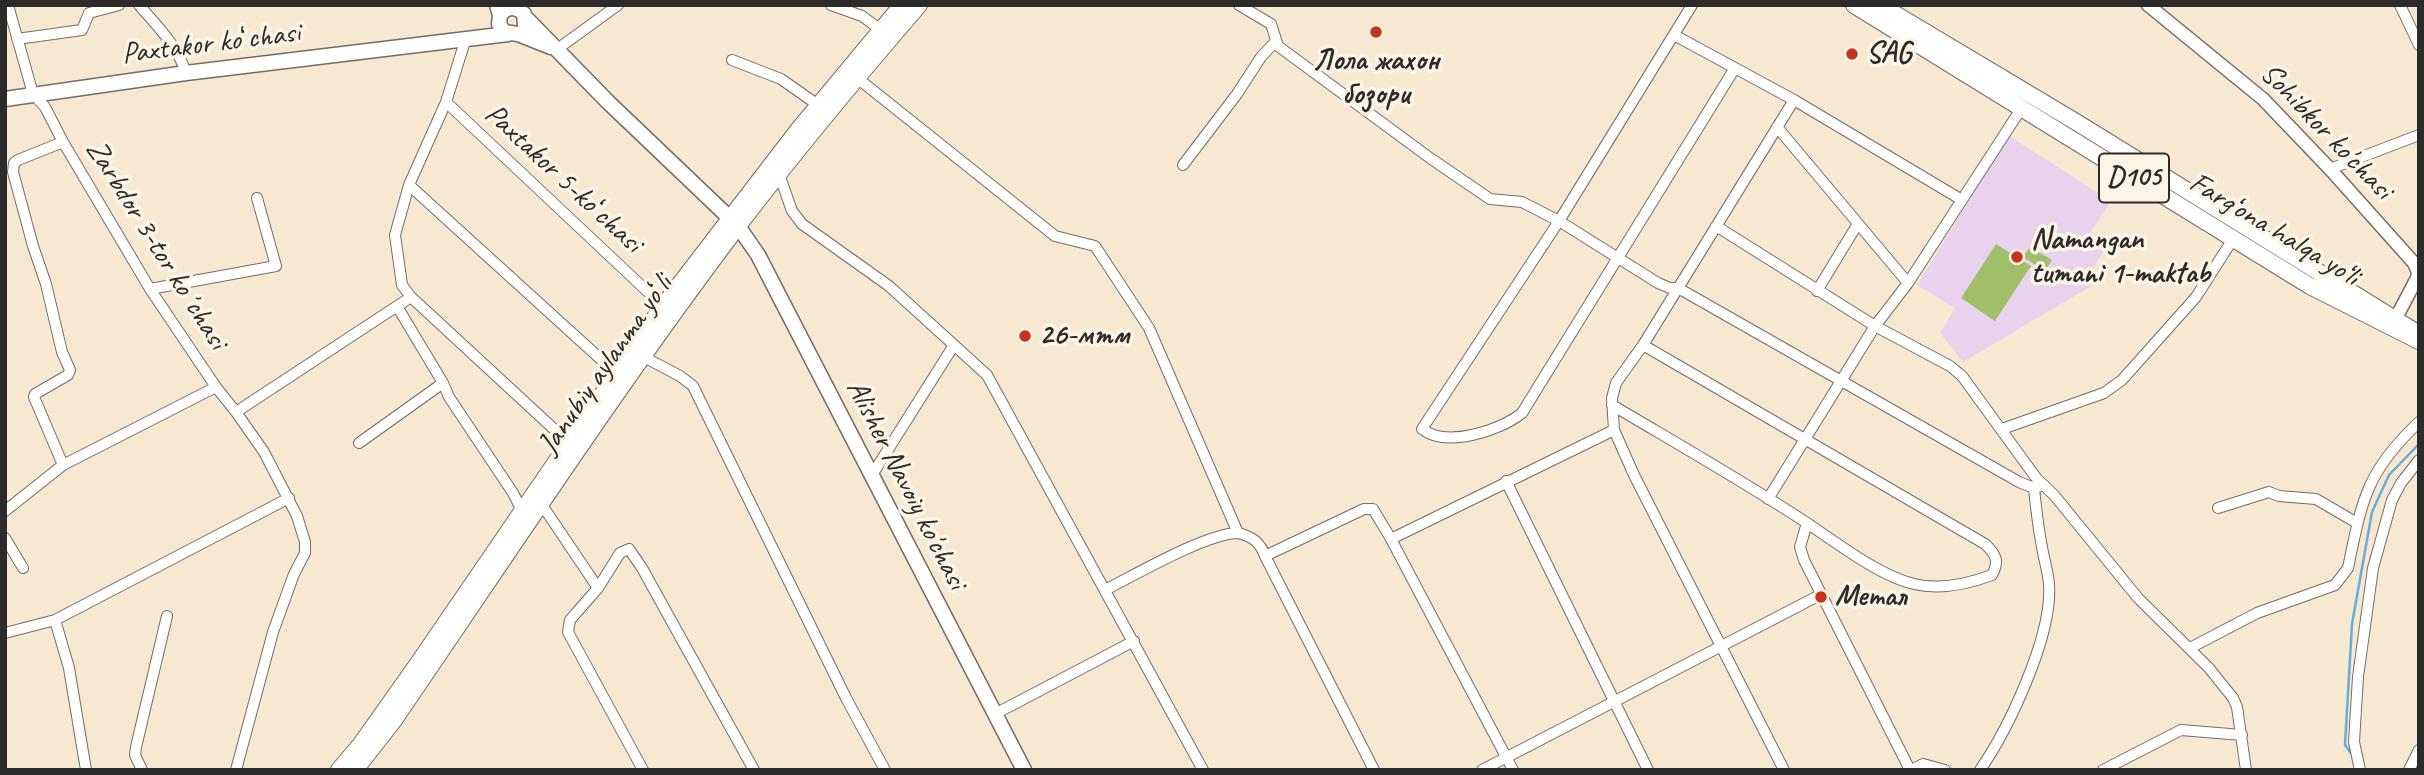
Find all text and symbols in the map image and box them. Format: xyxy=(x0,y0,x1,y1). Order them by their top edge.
street label: Paxtakor koʻchasi xyxy=(120,15,302,73)
marker: Лола жахон бозори xyxy=(1368,24,1384,40)
place label: SAG xyxy=(1866,36,1911,72)
place label: Лола жахон бозори xyxy=(1312,43,1440,113)
marker: SAG xyxy=(1844,46,1860,62)
street label: Sohibkor ko'chasi xyxy=(2252,56,2400,208)
street label: Paxtakor 5-koʻchasi xyxy=(477,97,649,261)
street label: Zarbdor 3-tor koʼchasi xyxy=(77,134,235,356)
road number: D105 xyxy=(2099,154,2169,202)
street label: Farg‘ona halqa yo‘li xyxy=(2182,165,2366,295)
place label: Namangan tumani 1-maktab xyxy=(2031,222,2210,292)
marker: Namangan tumani 1-maktab xyxy=(2009,249,2025,265)
street label: Janubiy aylanma yoʻli xyxy=(531,268,681,462)
place label: 26-мтм xyxy=(1039,318,1129,354)
marker: 26-мтм xyxy=(1017,328,1033,344)
street label: Alisher Navoiy ko'chasi xyxy=(838,374,974,596)
place label: Метал xyxy=(1835,579,1907,615)
marker: Метал xyxy=(1813,589,1829,605)

